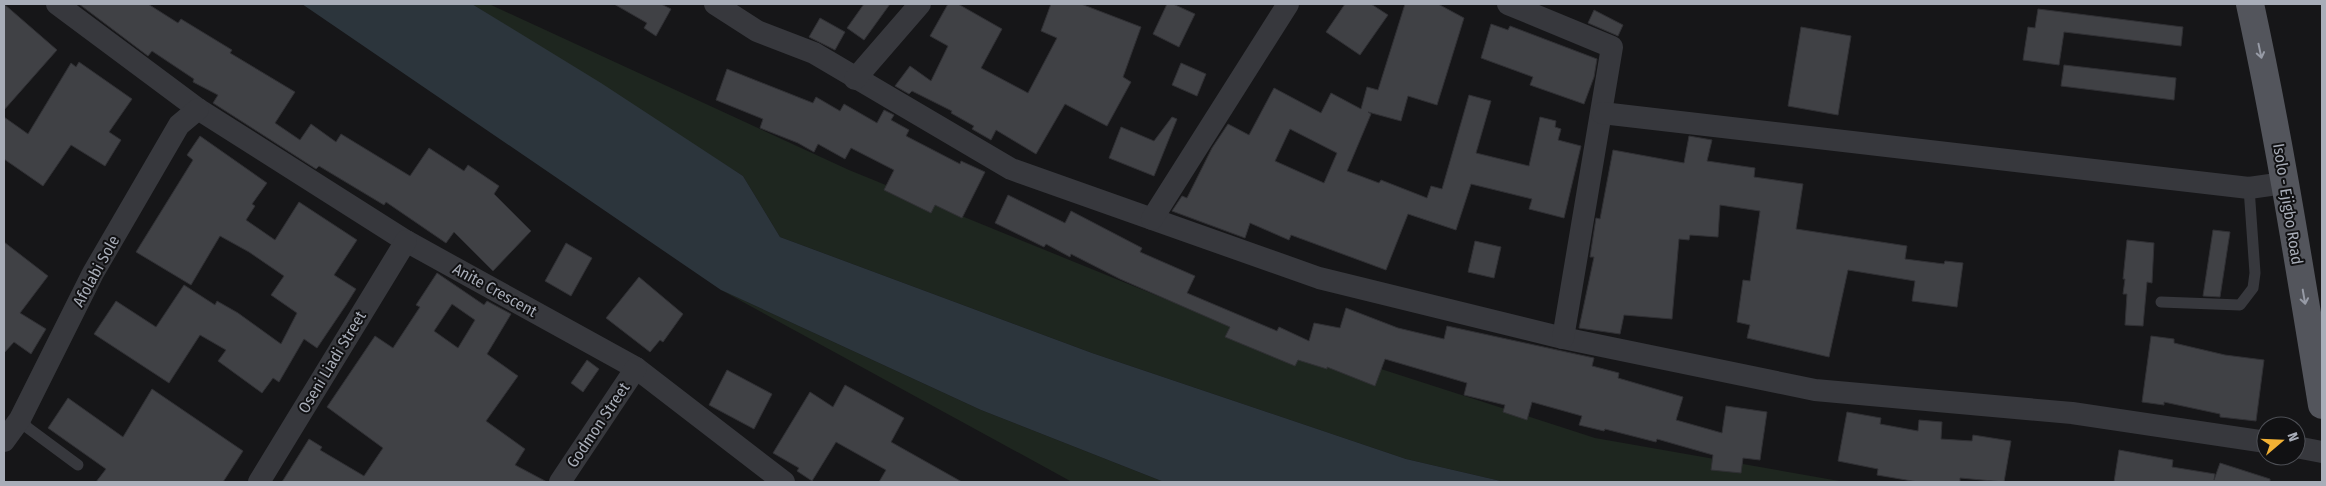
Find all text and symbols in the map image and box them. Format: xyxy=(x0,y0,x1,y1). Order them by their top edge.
one-way arrow xyxy=(2256,43,2265,59)
street label: Isolo - Ejigbo Road xyxy=(2269,142,2307,266)
street label: Afolabi Sole xyxy=(69,232,123,310)
street label: Anite Crescent xyxy=(450,259,541,321)
one-way arrow xyxy=(2300,289,2310,305)
street label: Oseni Liadi Street xyxy=(294,307,370,416)
street label: Godmon Street xyxy=(563,378,634,471)
north arrow xyxy=(2256,416,2306,466)
text: N xyxy=(2283,430,2302,444)

